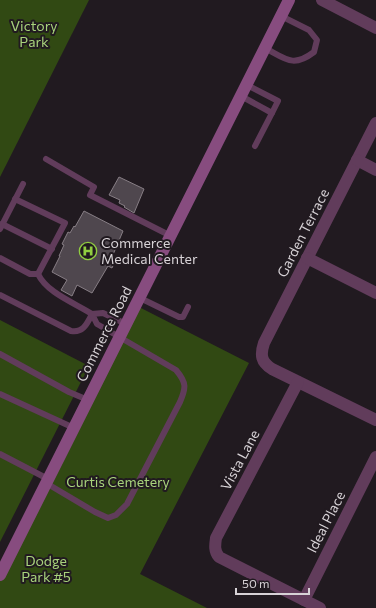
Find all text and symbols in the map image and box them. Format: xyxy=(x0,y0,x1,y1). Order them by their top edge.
park label: Victory Park xyxy=(11,17,57,50)
street label: Garden Terrace xyxy=(273,186,332,280)
place label: Commerce Medical Center xyxy=(101,234,198,267)
hospital icon: Commerce Medical Center xyxy=(78,241,98,261)
street label: Commerce Road xyxy=(72,283,135,384)
street label: Vista Lane xyxy=(217,427,263,493)
park label: Curtis Cemetery xyxy=(66,473,170,490)
street label: Ideal Place xyxy=(303,488,348,555)
park label: Dodge Park #5 xyxy=(21,552,71,585)
scale bar xyxy=(236,570,309,596)
text: 50 m xyxy=(242,576,270,590)

